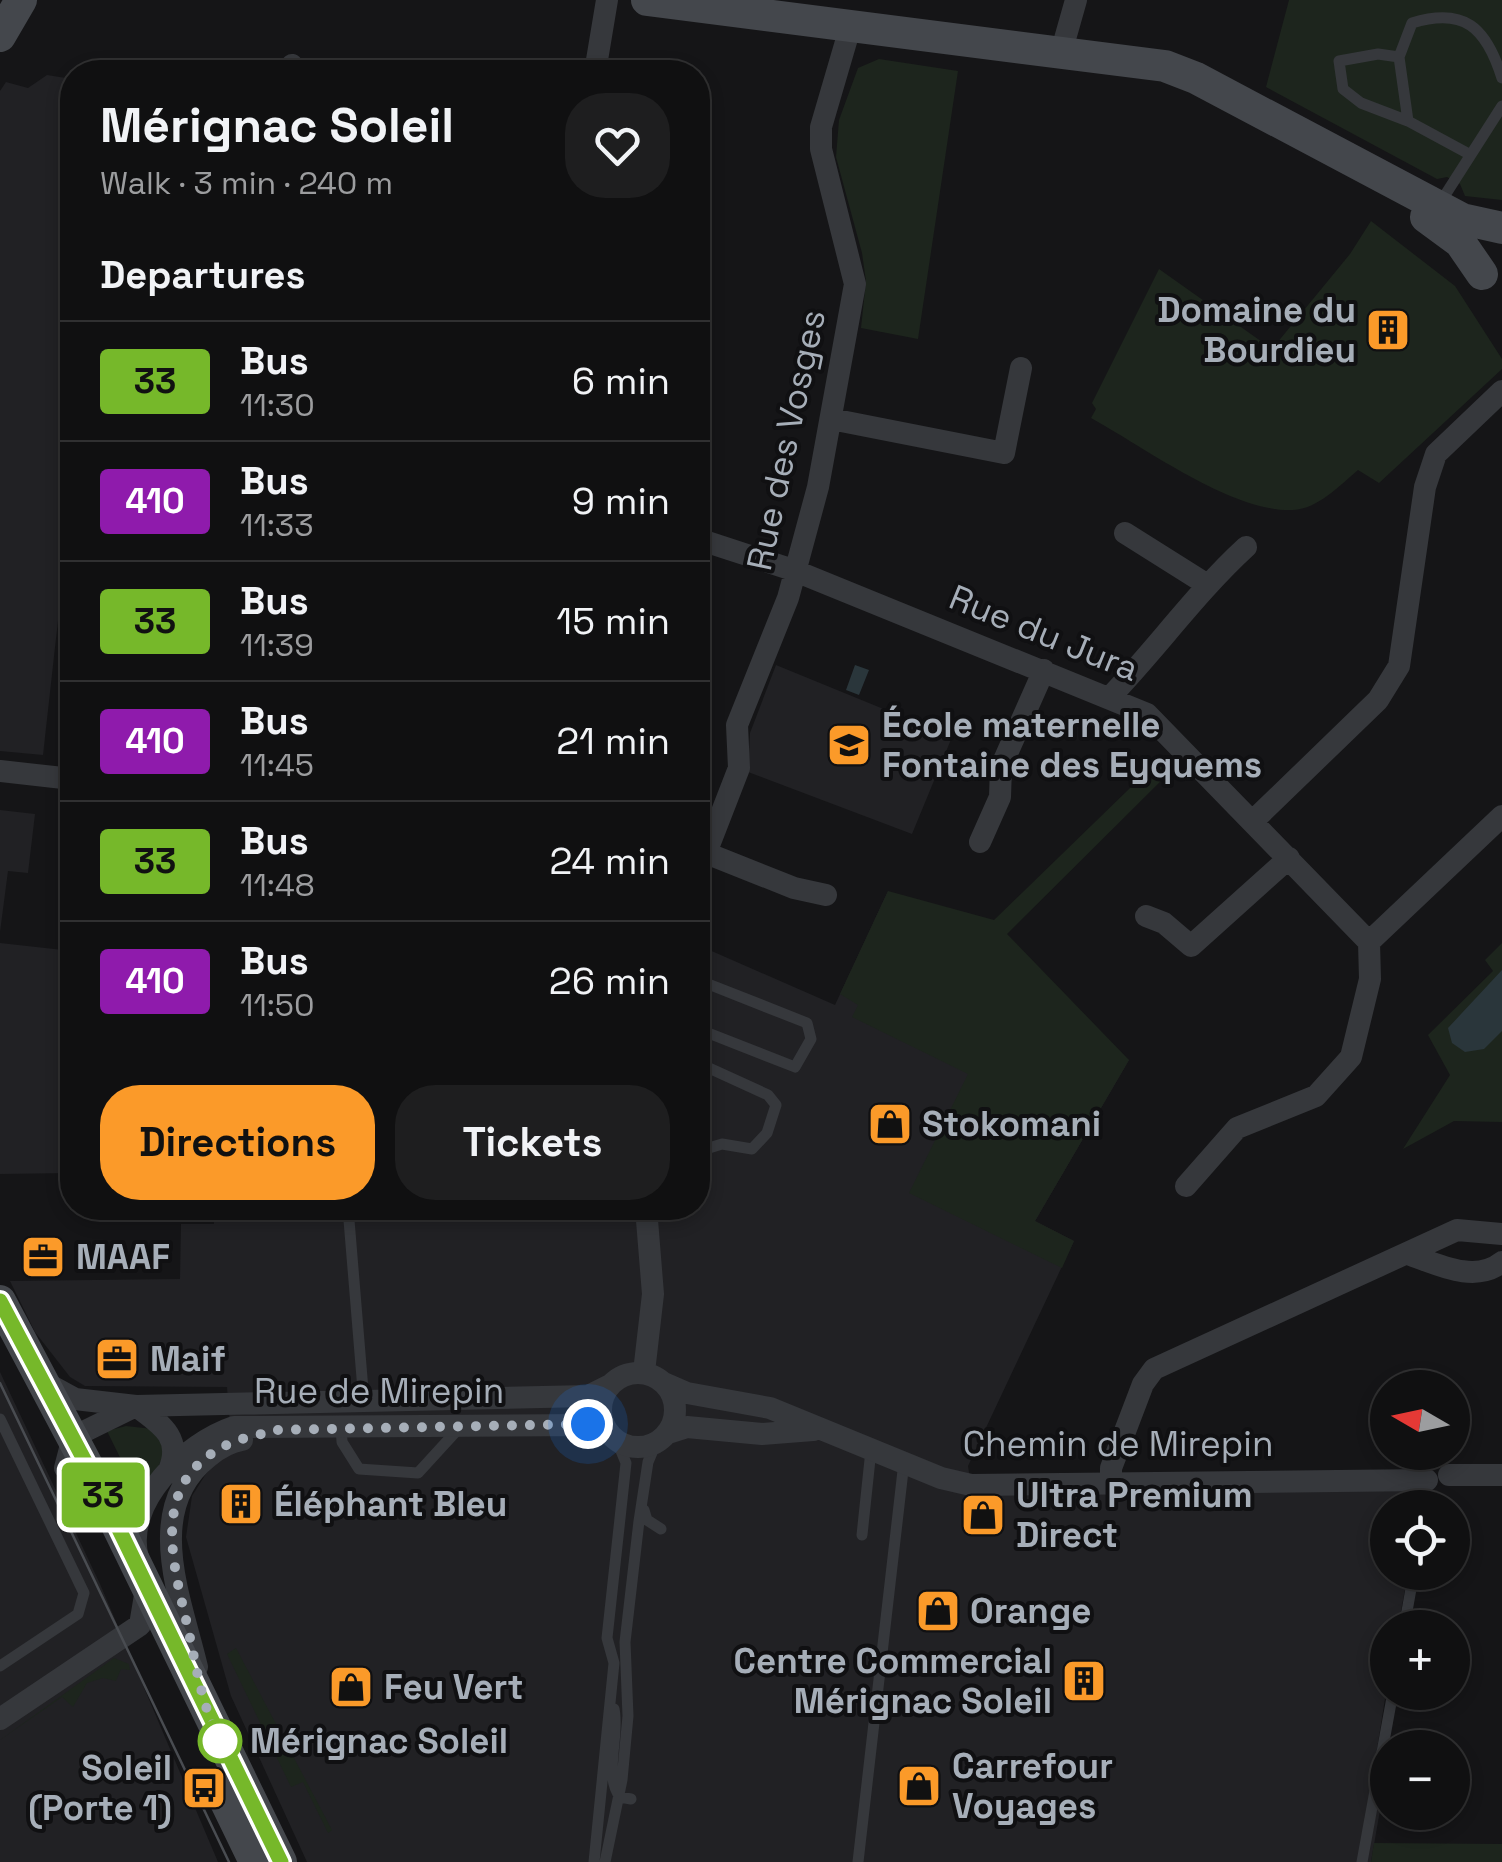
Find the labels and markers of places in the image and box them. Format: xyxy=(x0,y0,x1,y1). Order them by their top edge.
place label: Domaine du Bourdieu xyxy=(1157,288,1356,372)
building icon: Domaine du Bourdieu xyxy=(1365,307,1411,353)
place label: École maternelle Fontaine des Eyquems xyxy=(882,703,1262,787)
school or university icon: École maternelle Fontaine des Eyquems xyxy=(826,722,872,768)
shop icon: Stokomani xyxy=(867,1101,913,1147)
place label: Stokomani xyxy=(922,1102,1101,1146)
office icon: MAAF xyxy=(20,1234,66,1280)
place label: MAAF xyxy=(76,1235,170,1279)
office icon: Maif xyxy=(94,1336,140,1382)
place label: Maif xyxy=(150,1337,226,1381)
place label: Ultra Premium Direct xyxy=(1016,1473,1253,1557)
building icon: Éléphant Bleu xyxy=(218,1481,264,1527)
place label: Éléphant Bleu xyxy=(274,1482,507,1526)
shop icon: Ultra Premium Direct xyxy=(960,1492,1006,1538)
shop icon: Orange xyxy=(915,1588,961,1634)
place label: Orange xyxy=(970,1589,1091,1633)
place label: Centre Commercial Mérignac Soleil xyxy=(733,1639,1052,1723)
building icon: Centre Commercial Mérignac Soleil xyxy=(1061,1658,1107,1704)
shop icon: Feu Vert xyxy=(328,1664,374,1710)
place label: Feu Vert xyxy=(384,1665,523,1709)
place label: Mérignac Soleil xyxy=(250,1719,508,1763)
marker: Mérignac Soleil xyxy=(199,1720,241,1762)
place label: Carrefour Voyages xyxy=(952,1744,1113,1828)
place label: Soleil (Porte 1) xyxy=(28,1746,172,1830)
shop icon: Carrefour Voyages xyxy=(896,1763,942,1809)
bus stop icon: Soleil (Porte 1) xyxy=(181,1765,227,1811)

